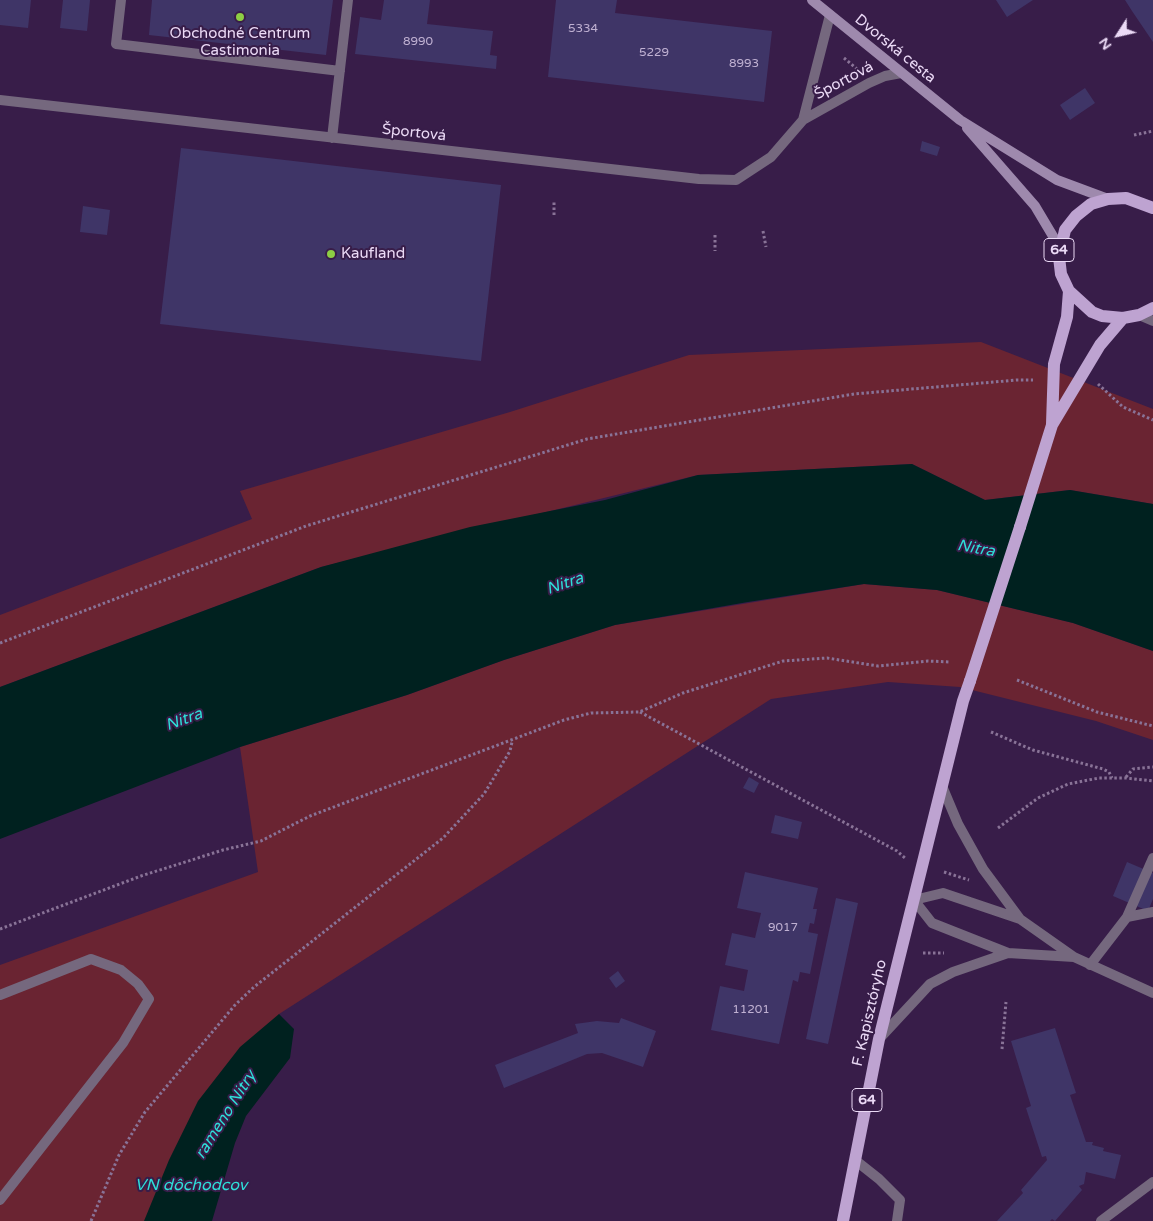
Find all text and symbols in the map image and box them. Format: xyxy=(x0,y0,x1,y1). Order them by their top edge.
north arrow xyxy=(1093,10,1143,60)
marker: Obchodné Centrum Castimonia xyxy=(234,11,246,23)
street label: Dvorská cesta xyxy=(851,11,939,87)
house number: 5334 xyxy=(568,22,598,36)
place label: Obchodné Centrum Castimonia xyxy=(170,25,310,60)
text: N xyxy=(1095,34,1115,53)
house number: 8990 xyxy=(403,35,433,49)
house number: 5229 xyxy=(639,46,669,60)
house number: 8993 xyxy=(729,57,759,71)
street label: Športová xyxy=(811,58,877,104)
street label: Športová xyxy=(381,121,447,145)
road number: 64 xyxy=(1044,238,1074,262)
place label: Kaufland xyxy=(341,245,405,263)
marker: Kaufland xyxy=(325,248,337,260)
water label: Nitra xyxy=(956,536,996,562)
water label: Nitra xyxy=(544,569,586,599)
water label: Nitra xyxy=(163,704,205,736)
house number: 9017 xyxy=(768,921,798,935)
street label: F. Kapisztóryho xyxy=(849,958,891,1068)
house number: 11201 xyxy=(732,1003,770,1017)
water label: rameno Nitry xyxy=(191,1068,261,1162)
road number: 64 xyxy=(852,1088,882,1112)
water label: VN dôchodcov xyxy=(135,1176,247,1196)

